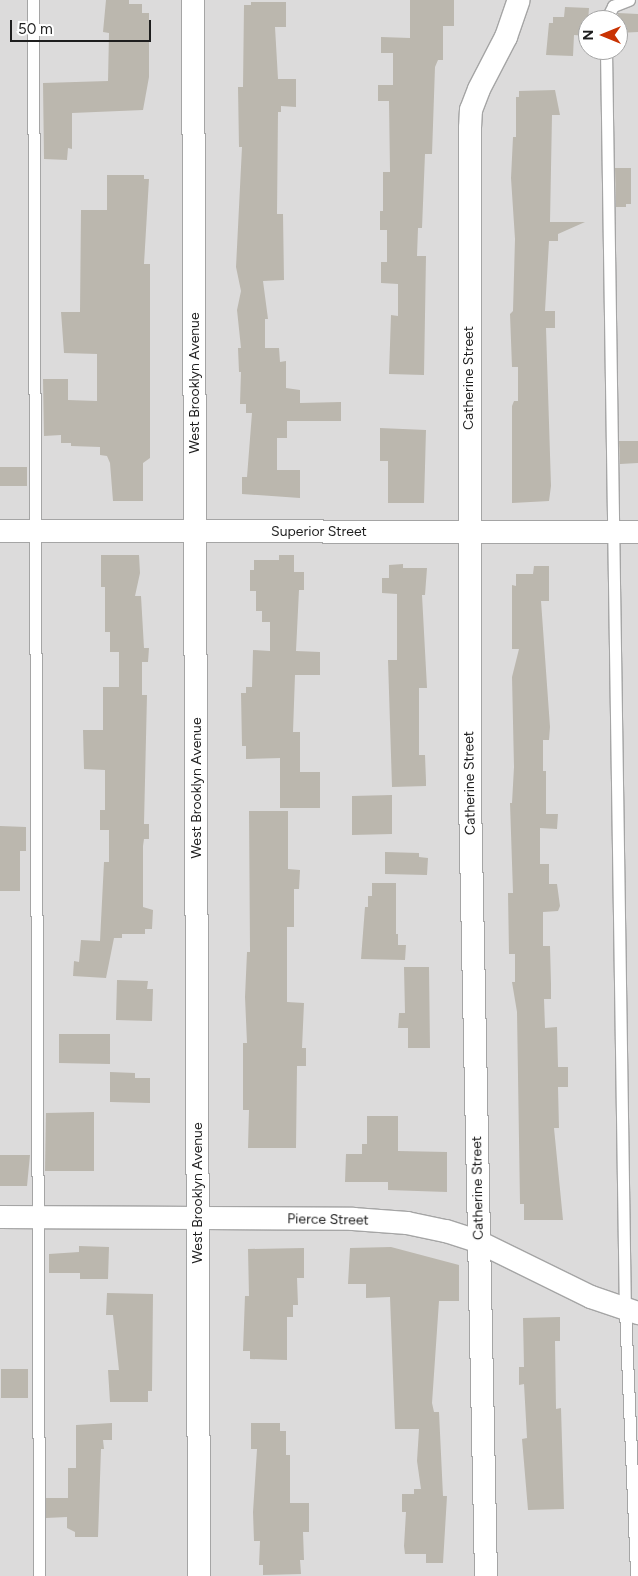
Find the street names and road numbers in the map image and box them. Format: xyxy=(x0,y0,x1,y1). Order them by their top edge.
street label: West Brooklyn Avenue xyxy=(187,312,203,454)
street label: Catherine Street xyxy=(461,326,477,430)
street label: Superior Street xyxy=(271,524,367,540)
street label: West Brooklyn Avenue xyxy=(189,717,205,859)
street label: Catherine Street xyxy=(461,731,479,835)
street label: West Brooklyn Avenue xyxy=(190,1122,206,1264)
street label: Catherine Street xyxy=(469,1136,487,1240)
street label: Pierce Street xyxy=(287,1211,369,1229)

